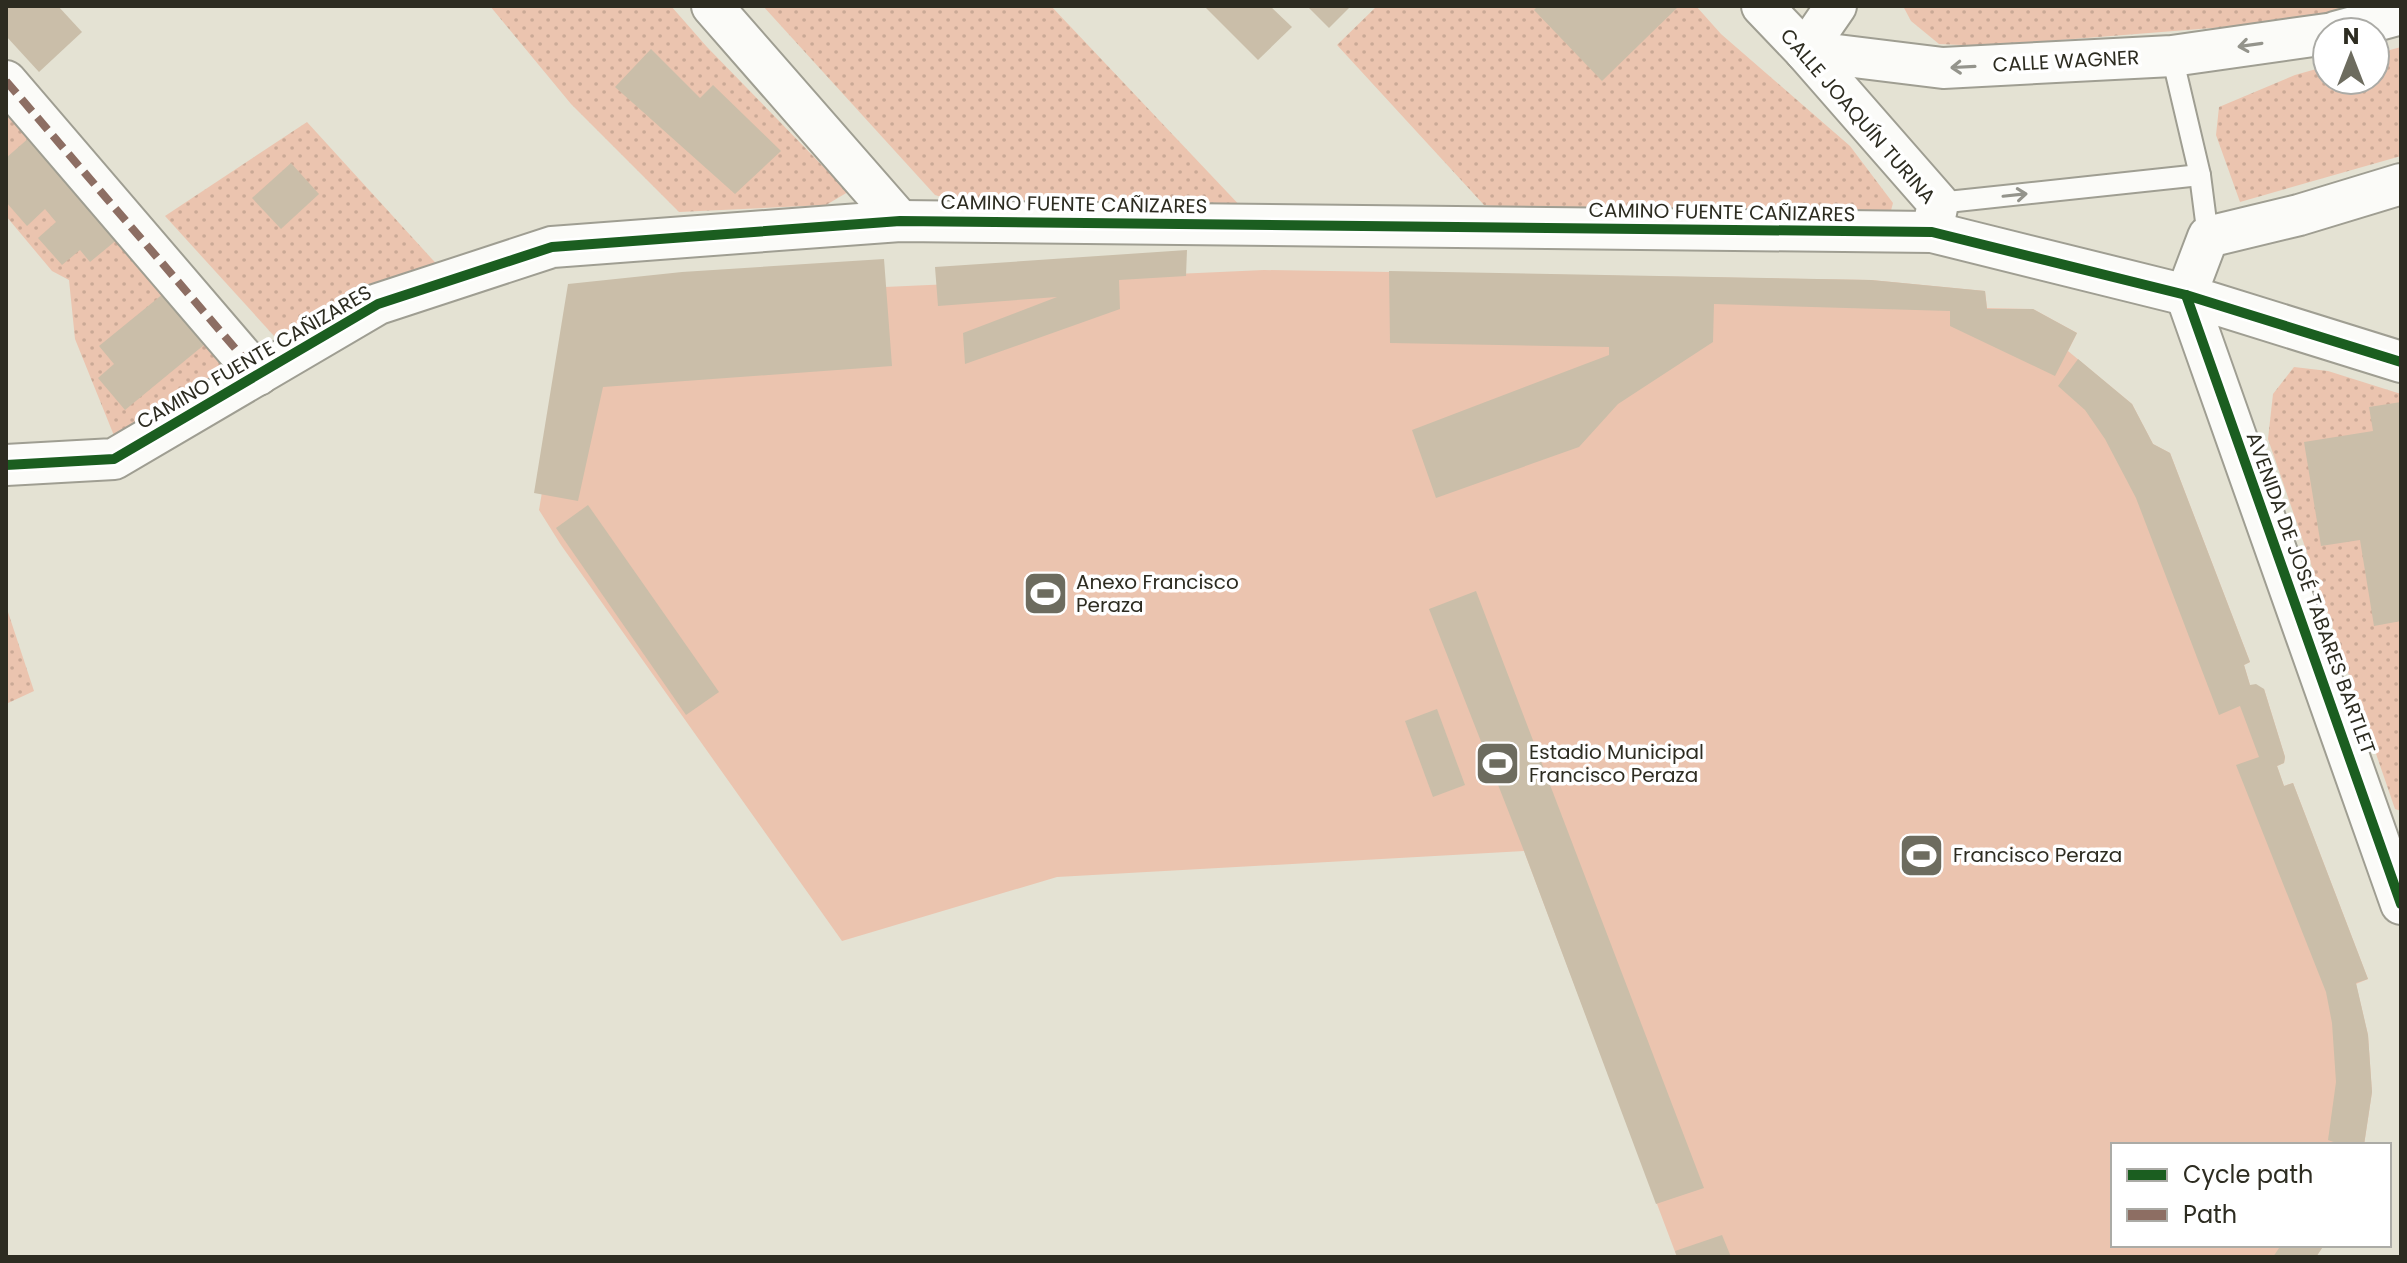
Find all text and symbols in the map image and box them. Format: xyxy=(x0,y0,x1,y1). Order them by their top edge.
north arrow xyxy=(2311,16,2391,96)
text: N xyxy=(2343,21,2359,52)
street label: CALLE JOAQUÍN TURINA xyxy=(1774,22,1942,210)
one-way arrow xyxy=(2237,38,2264,53)
street label: CALLE WAGNER xyxy=(1992,43,2140,79)
one-way arrow xyxy=(1950,60,1977,75)
one-way arrow xyxy=(2001,187,2028,202)
street label: CAMINO FUENTE CAÑIZARES xyxy=(940,188,1208,220)
street label: CAMINO FUENTE CAÑIZARES xyxy=(1588,196,1856,228)
street label: CAMINO FUENTE CAÑIZARES xyxy=(131,278,377,436)
street label: AVENIDA DE JOSÉ TABARES BARTLET xyxy=(2240,428,2382,758)
place label: Anexo Francisco Peraza xyxy=(1076,568,1239,619)
sports icon: Anexo Francisco Peraza xyxy=(1021,569,1069,617)
place label: Estadio Municipal Francisco Peraza xyxy=(1529,738,1704,789)
sports icon: Estadio Municipal Francisco Peraza xyxy=(1474,740,1522,788)
sports icon: Francisco Peraza xyxy=(1898,831,1946,879)
place label: Francisco Peraza xyxy=(1953,841,2122,869)
legend xyxy=(2111,1143,2391,1247)
text: Cycle path xyxy=(2183,1158,2313,1191)
text: Path xyxy=(2183,1198,2237,1231)

